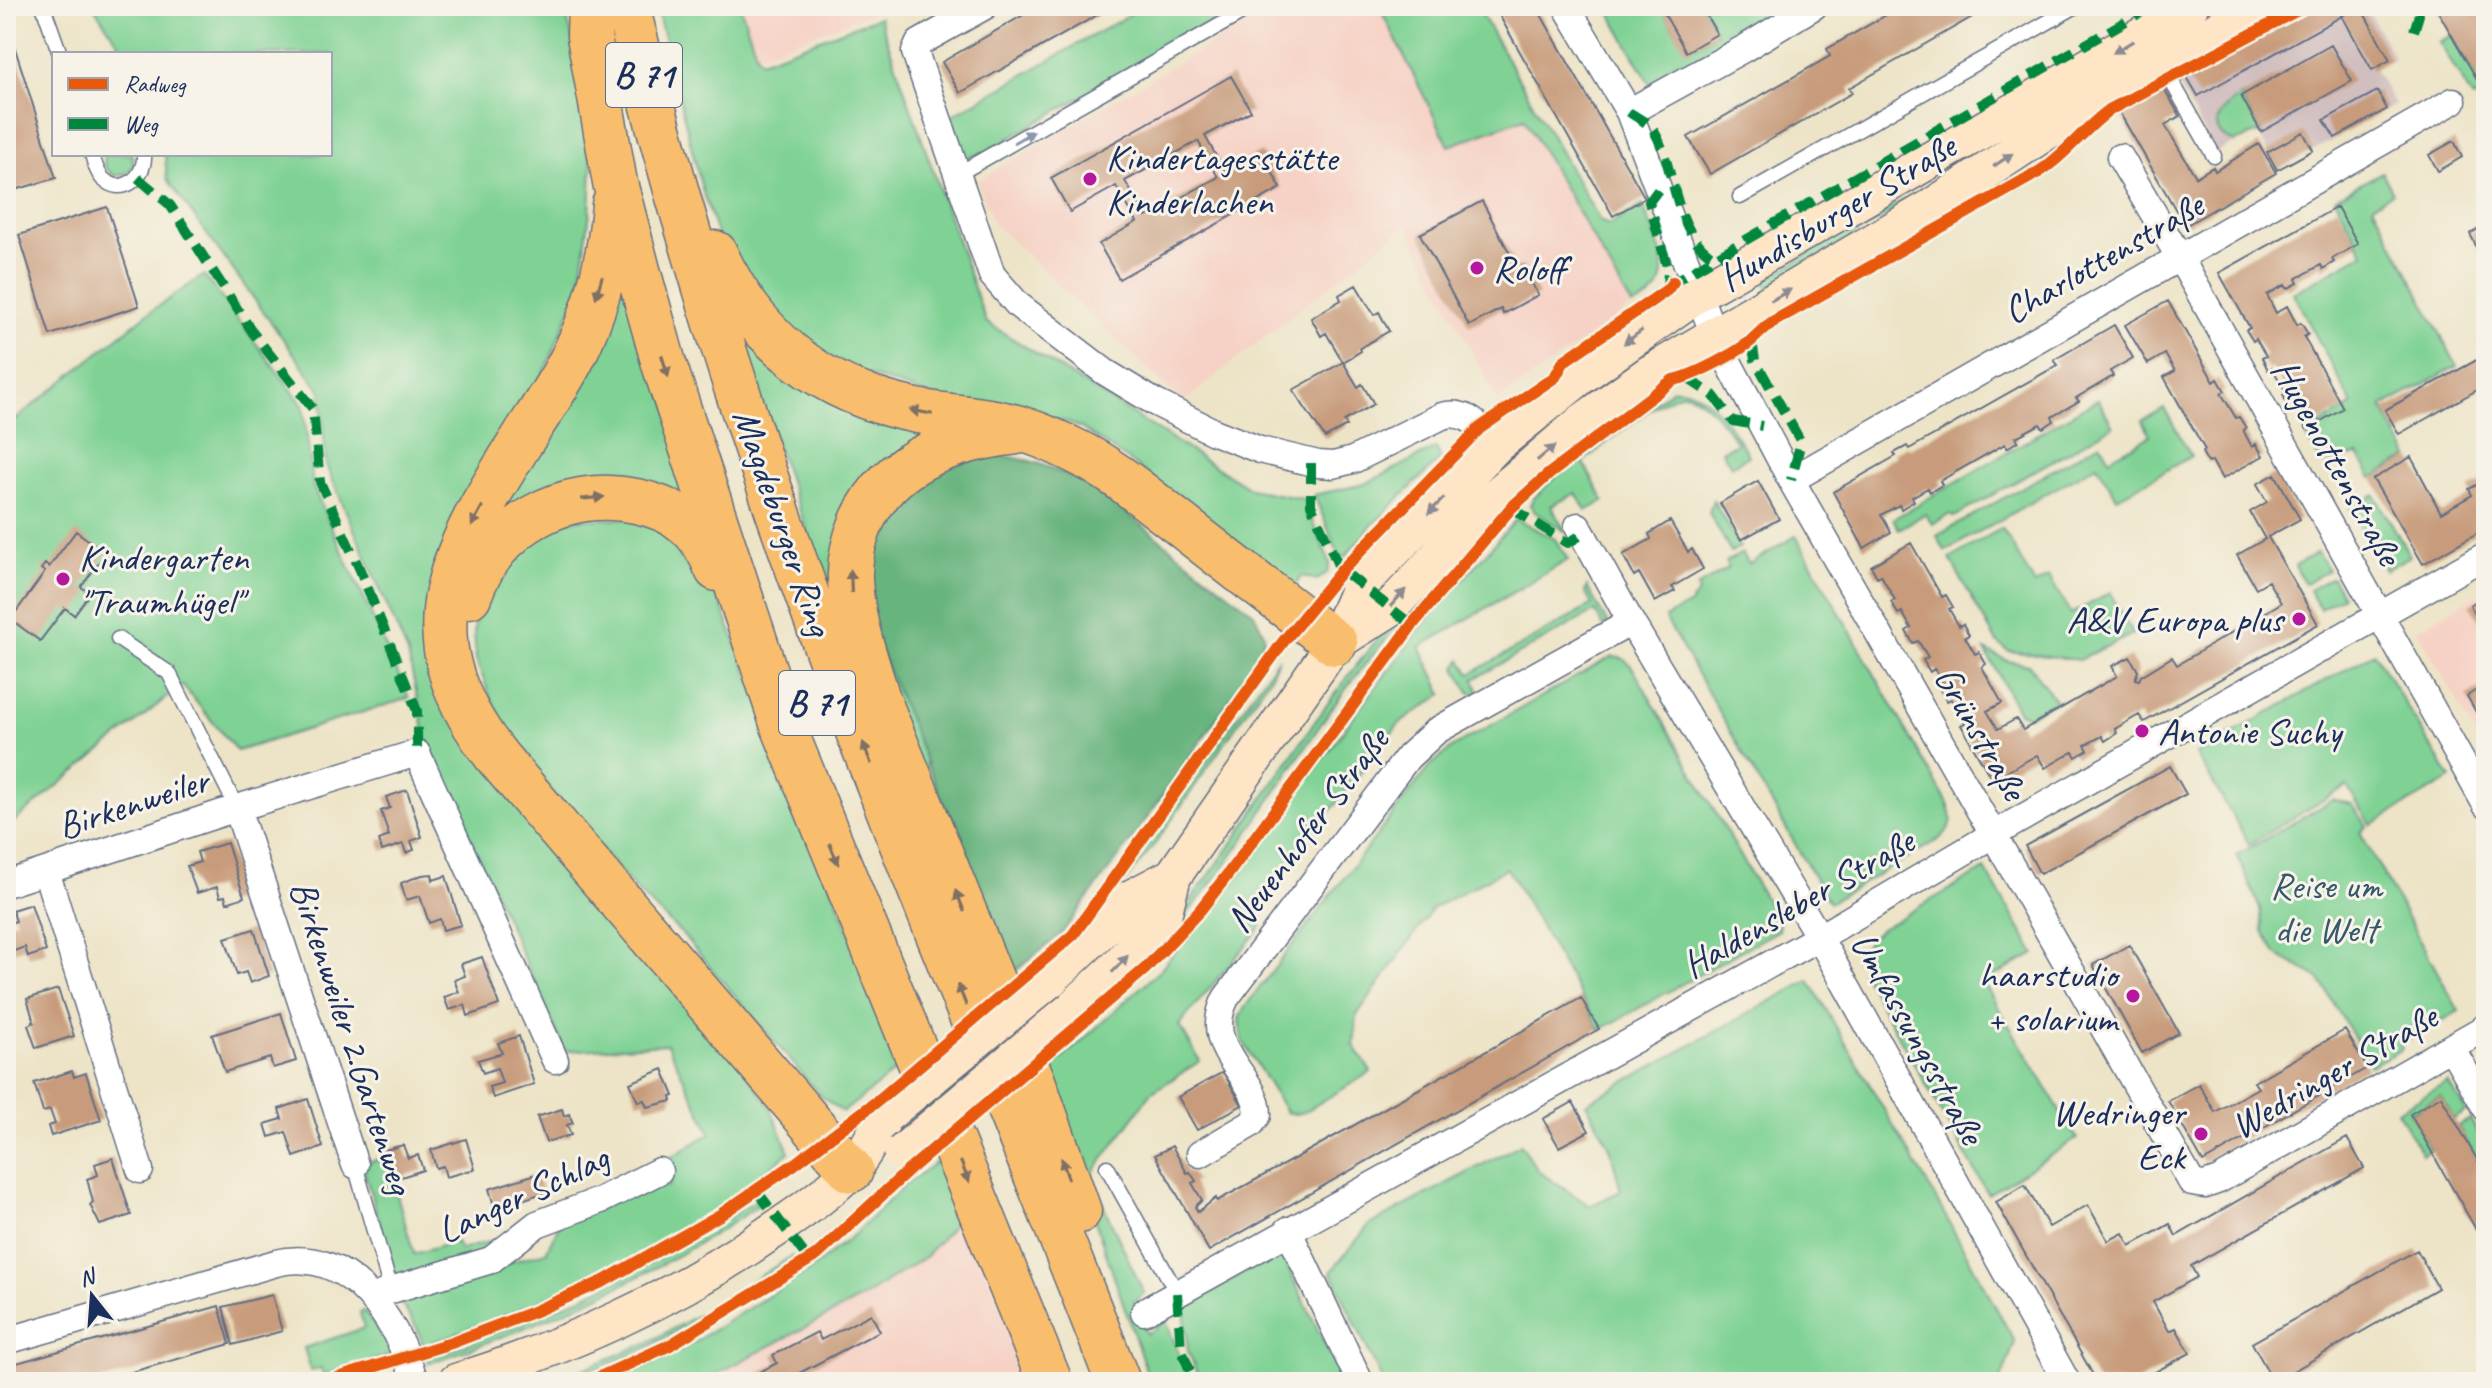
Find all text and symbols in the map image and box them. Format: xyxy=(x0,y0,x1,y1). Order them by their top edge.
one-way arrow xyxy=(2112,40,2134,54)
road number: B 71 xyxy=(606,43,682,107)
legend xyxy=(52,52,332,156)
text: Radweg xyxy=(124,69,187,99)
text: Weg xyxy=(124,109,159,139)
street label: Hundisburger Straße xyxy=(1710,121,1966,301)
one-way arrow xyxy=(1013,130,1035,144)
place label: Kindertagesstätte Kinderlachen xyxy=(1106,134,1340,225)
one-way arrow xyxy=(1992,154,2014,168)
marker: Kindertagesstätte Kinderlachen xyxy=(1081,170,1099,188)
street label: Charlottenstraße xyxy=(1994,180,2214,334)
place label: Roloff xyxy=(1493,245,1573,292)
marker: Roloff xyxy=(1468,259,1486,277)
one-way arrow xyxy=(592,276,605,300)
one-way arrow xyxy=(1770,289,1792,303)
one-way arrow xyxy=(1623,329,1644,345)
street label: Hugenottenstraße xyxy=(2261,351,2414,576)
one-way arrow xyxy=(659,355,672,379)
street label: Magdeburger Ring xyxy=(722,403,844,644)
one-way arrow xyxy=(909,405,934,418)
one-way arrow xyxy=(1535,445,1555,462)
one-way arrow xyxy=(581,491,606,504)
one-way arrow xyxy=(1427,496,1446,515)
one-way arrow xyxy=(471,505,485,527)
place label: Kindergarten "Traumhügel" xyxy=(79,534,250,625)
one-way arrow xyxy=(844,568,857,593)
marker: Kindergarten "Traumhügel" xyxy=(54,570,72,588)
one-way arrow xyxy=(1388,589,1406,608)
place label: A&V Europa plus xyxy=(2066,596,2286,643)
marker: A&V Europa plus xyxy=(2290,610,2308,628)
street label: Grünstraße xyxy=(1924,658,2039,810)
road number: B 71 xyxy=(779,671,855,735)
place label: Antonie Suchy xyxy=(2158,708,2344,755)
street label: Neuenhofer Straße xyxy=(1215,716,1401,941)
marker: Antonie Suchy xyxy=(2133,722,2151,740)
one-way arrow xyxy=(860,741,873,765)
street label: Birkenweiler xyxy=(52,756,218,849)
street label: Haldensleber Straße xyxy=(1674,816,1925,988)
one-way arrow xyxy=(828,842,841,866)
park label: Reise um die Welt xyxy=(2270,862,2384,953)
street label: Birkenweiler 2.Gartenweg xyxy=(279,875,425,1202)
one-way arrow xyxy=(953,889,966,913)
street label: Umfassungsstraße xyxy=(1840,924,1997,1154)
place label: haarstudio + solarium xyxy=(1979,951,2121,1042)
one-way arrow xyxy=(1110,954,1128,973)
one-way arrow xyxy=(955,983,968,1007)
marker: haarstudio + solarium xyxy=(2124,987,2142,1005)
street label: Wedringer Straße xyxy=(2223,992,2448,1149)
place label: Wedringer Eck xyxy=(2053,1089,2187,1180)
marker: Wedringer Eck xyxy=(2192,1125,2210,1143)
street label: Langer Schlag xyxy=(430,1133,617,1254)
one-way arrow xyxy=(1058,1157,1070,1181)
one-way arrow xyxy=(959,1160,972,1184)
north arrow xyxy=(52,1256,132,1336)
text: N xyxy=(76,1261,100,1293)

